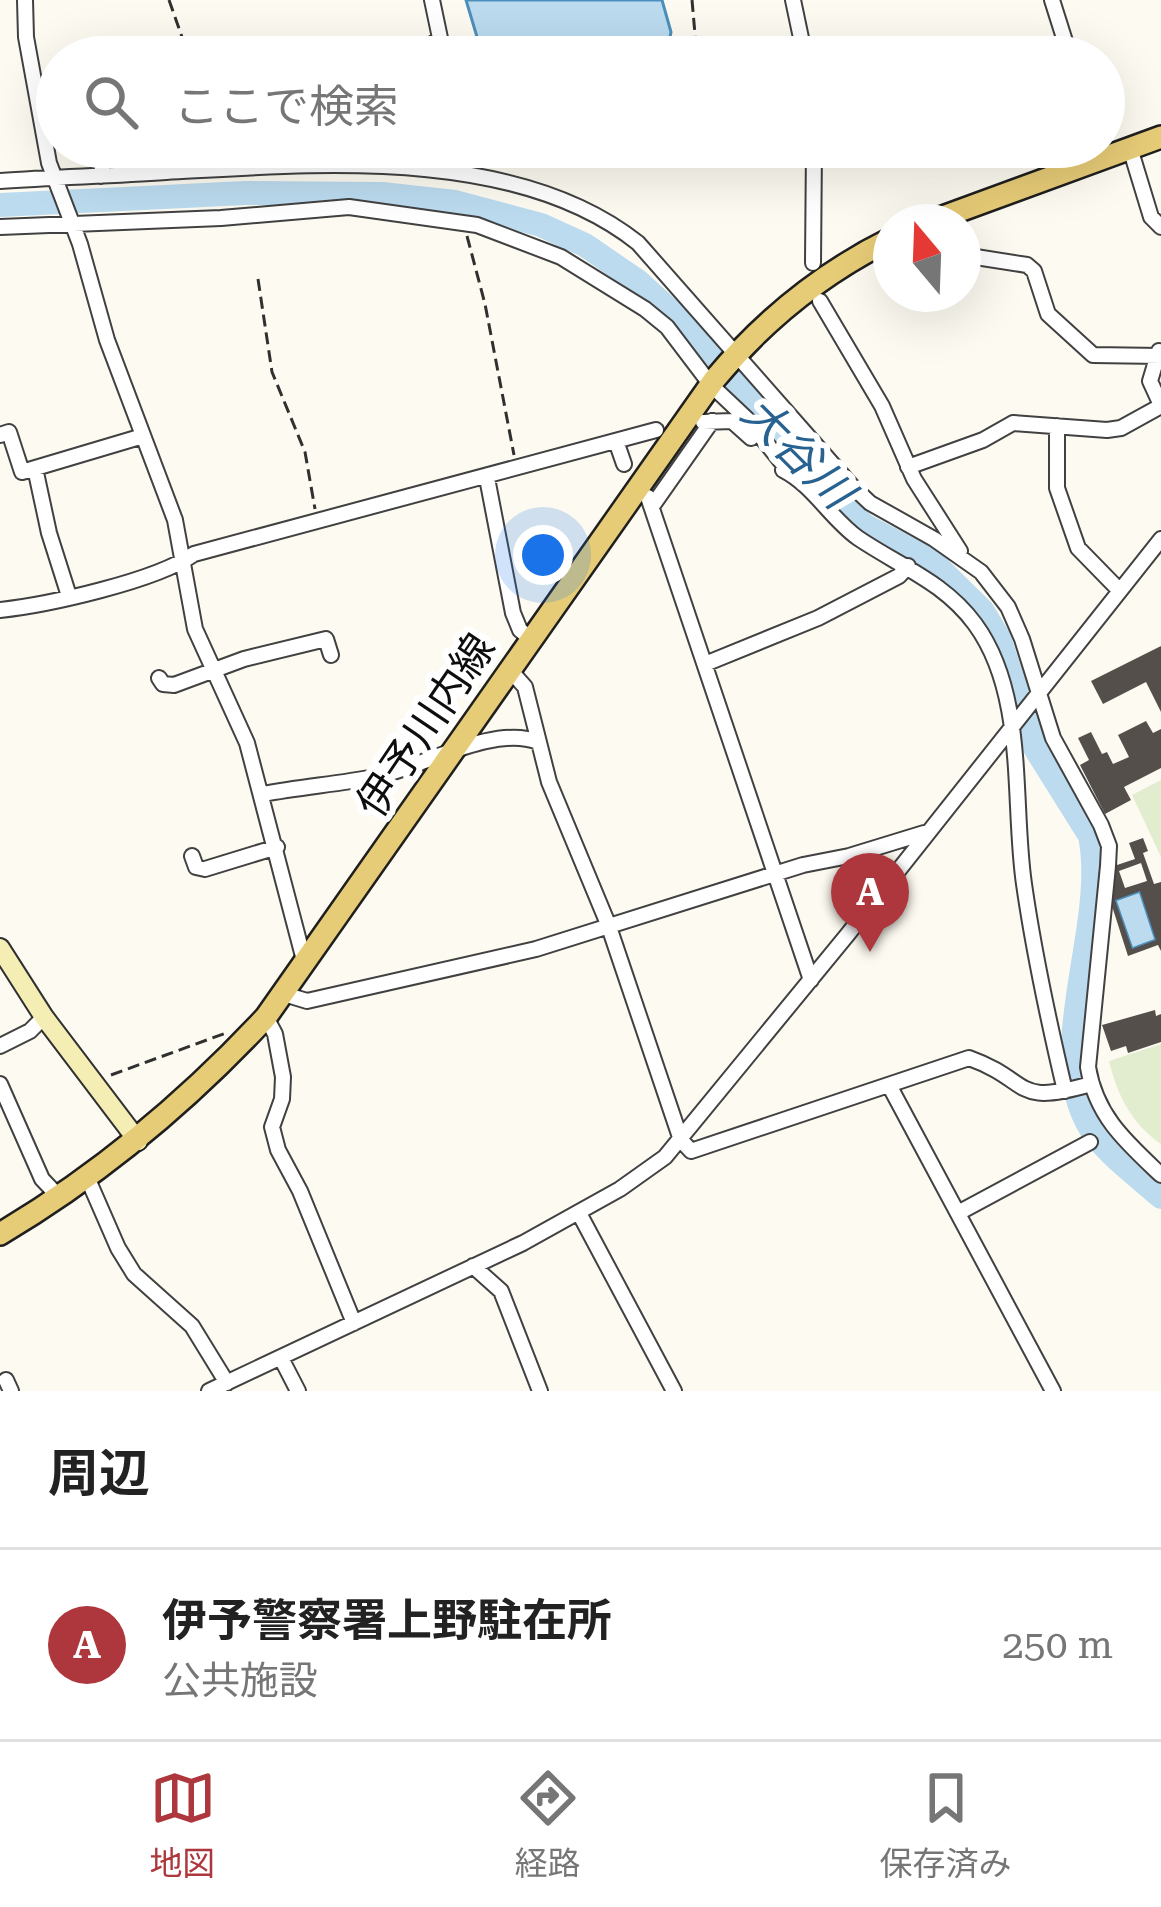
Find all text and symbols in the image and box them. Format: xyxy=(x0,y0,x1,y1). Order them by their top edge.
search box xyxy=(36,36,1125,168)
icon: search xyxy=(78,69,144,135)
text: ここで検索 xyxy=(174,80,399,133)
north arrow xyxy=(873,204,981,312)
water label: 大谷川 xyxy=(731,386,867,522)
your location xyxy=(513,525,573,585)
street label: 伊予川内線 xyxy=(346,625,504,826)
pin: A xyxy=(831,853,909,952)
text: 周辺 xyxy=(48,1444,150,1503)
text: 伊予警察署上野駐在所 xyxy=(162,1594,612,1647)
text: A xyxy=(73,1622,101,1668)
text: 250 m xyxy=(1002,1622,1113,1668)
text: 公共施設 xyxy=(162,1658,318,1704)
tab: 地図 xyxy=(150,1765,216,1885)
tab: 経路 xyxy=(515,1765,581,1885)
tab: 保存済み xyxy=(880,1765,1012,1885)

